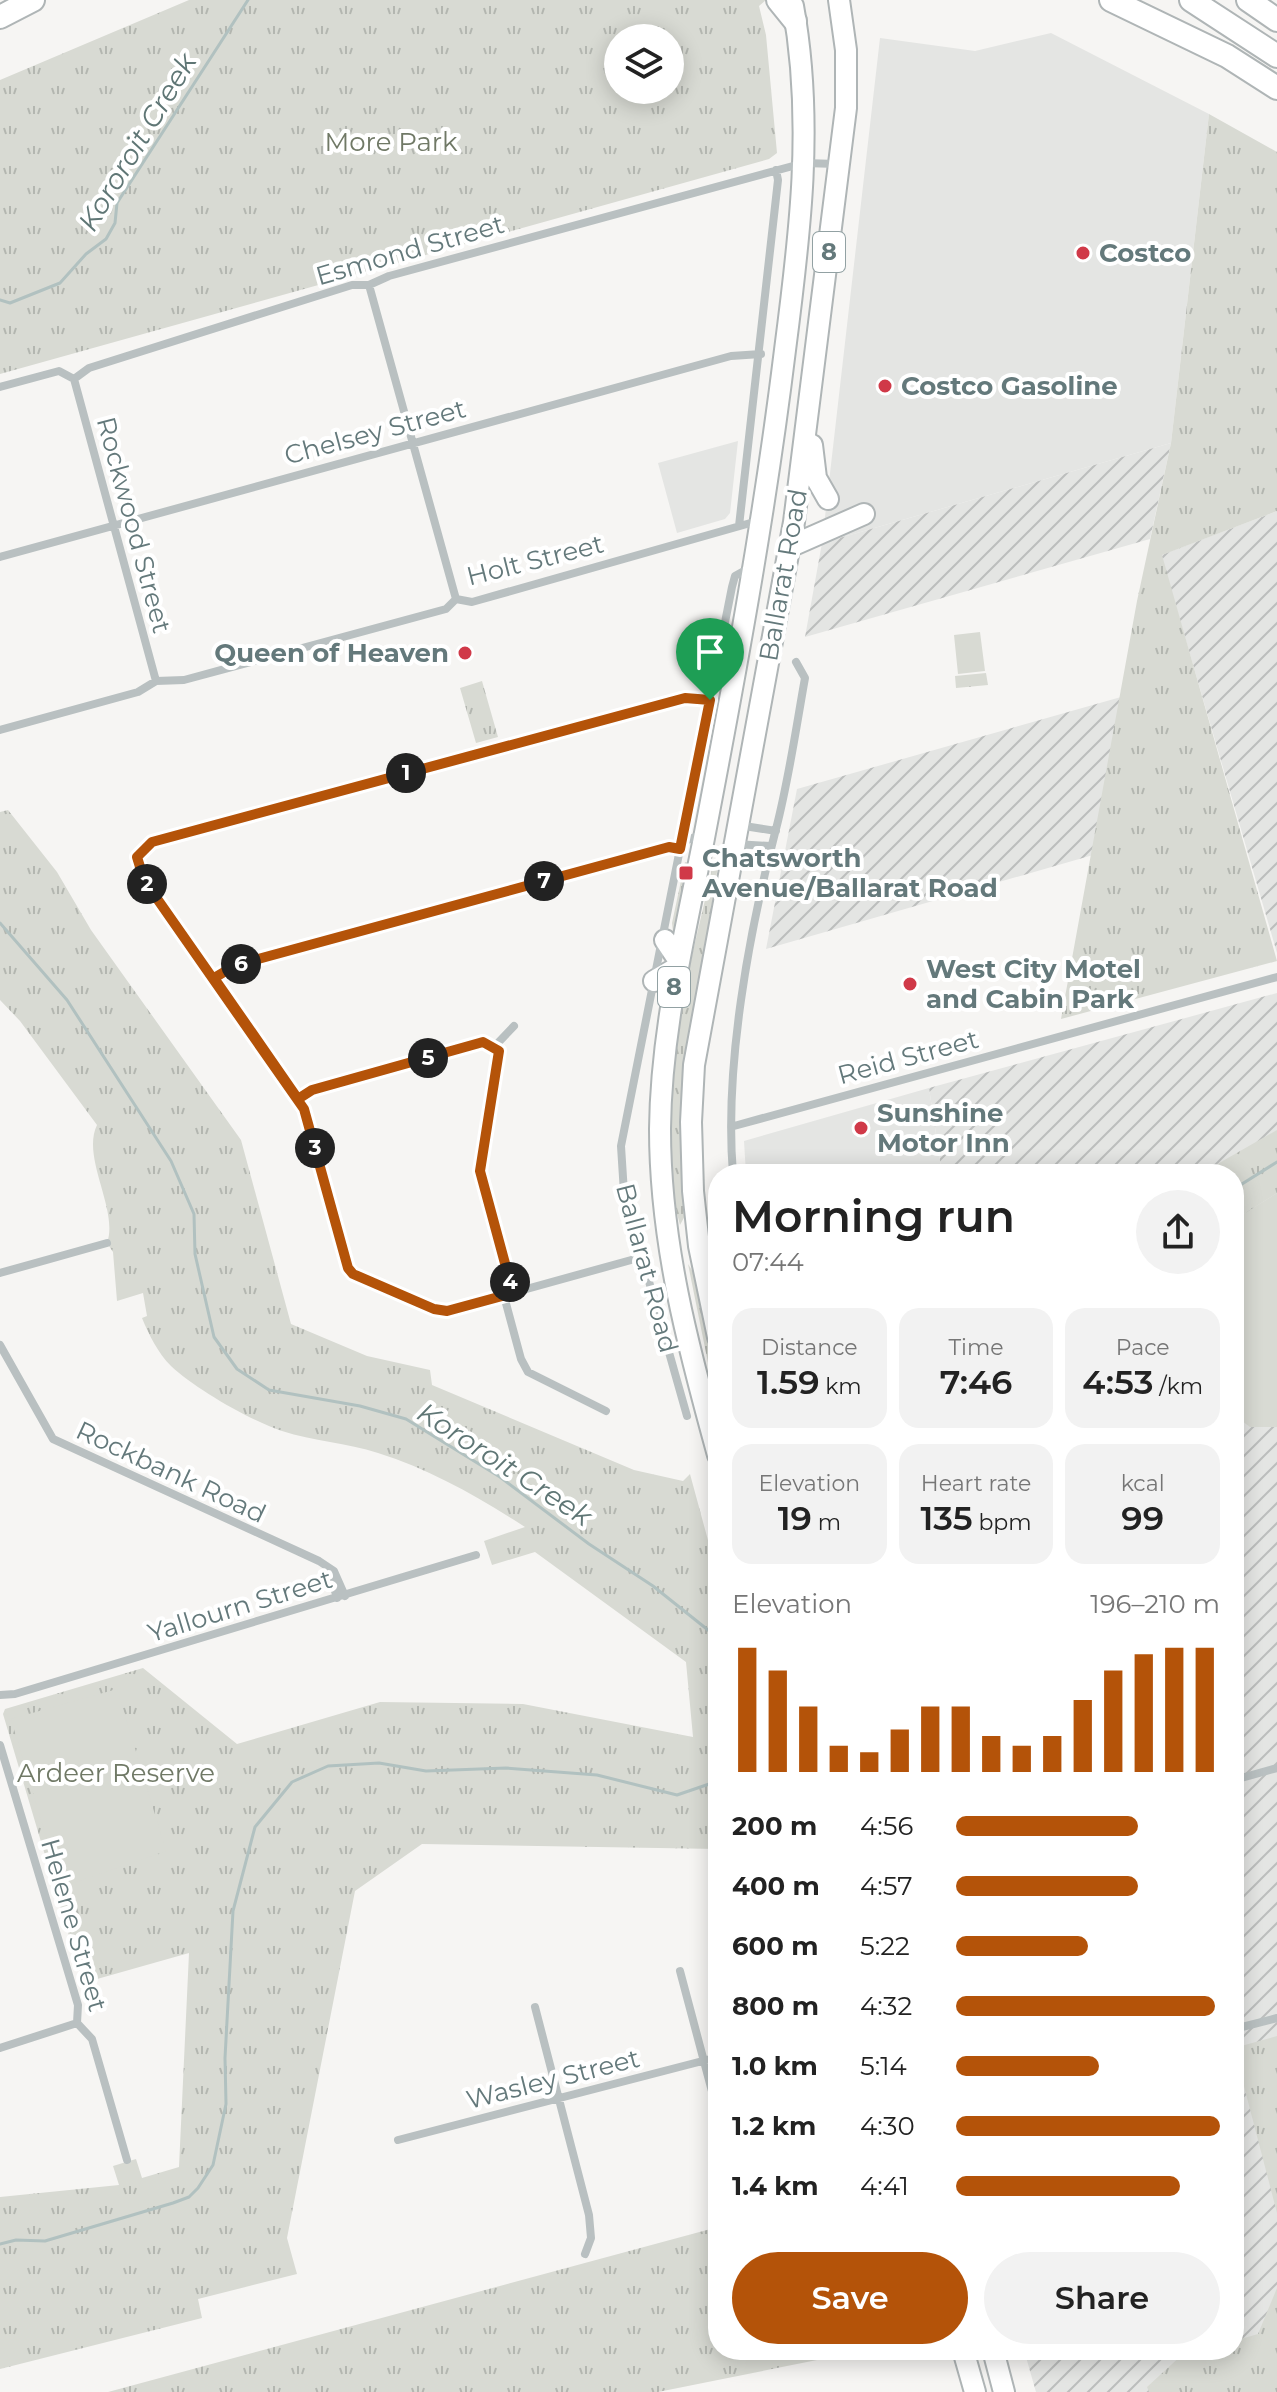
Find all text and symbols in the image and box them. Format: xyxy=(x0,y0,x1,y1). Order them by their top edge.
map controls xyxy=(604,24,684,104)
button: layers xyxy=(604,24,684,104)
water label: Kororoit Creek xyxy=(71,46,204,237)
park label: More Park xyxy=(324,126,458,158)
street label: Esmond Street xyxy=(312,208,508,292)
road number: 8 xyxy=(813,232,845,272)
place label: Costco xyxy=(1099,237,1191,269)
marker: Costco xyxy=(1074,244,1092,262)
place label: Costco Gasoline xyxy=(901,370,1118,402)
marker: Costco Gasoline xyxy=(876,377,894,395)
street label: Chelsey Street xyxy=(281,392,469,472)
street label: Rockwood Street xyxy=(90,413,178,637)
street label: Ballarat Road xyxy=(752,486,814,664)
street label: Holt Street xyxy=(463,528,607,592)
pin xyxy=(676,618,744,700)
icon: arrive xyxy=(688,630,732,674)
place label: Queen of Heaven xyxy=(214,637,449,669)
marker: Queen of Heaven xyxy=(456,644,474,662)
pin: 1 xyxy=(386,753,426,793)
text: 1 xyxy=(402,759,410,786)
place label: Chatsworth Avenue/Ballarat Road xyxy=(701,842,998,904)
pin: 7 xyxy=(524,861,564,901)
pin: 2 xyxy=(127,864,167,904)
marker: Chatsworth Avenue/Ballarat Road xyxy=(677,864,695,882)
text: 7 xyxy=(537,867,551,894)
text: 2 xyxy=(141,870,153,897)
pin: 6 xyxy=(221,944,261,984)
text: 6 xyxy=(234,950,248,977)
place label: West City Motel and Cabin Park xyxy=(926,953,1141,1015)
road number: 8 xyxy=(658,967,690,1007)
marker: West City Motel and Cabin Park xyxy=(901,975,919,993)
street label: Reid Street xyxy=(834,1023,982,1091)
pin: 5 xyxy=(408,1038,448,1078)
text: 5 xyxy=(421,1044,435,1071)
place label: Sunshine Motor Inn xyxy=(877,1097,1010,1159)
marker: Sunshine Motor Inn xyxy=(852,1119,870,1137)
pin: 3 xyxy=(295,1128,335,1168)
text: 3 xyxy=(308,1134,322,1161)
street label: Ballarat Road xyxy=(609,1180,685,1356)
text: Morning run xyxy=(732,1189,1015,1243)
button: share xyxy=(1136,1190,1220,1274)
text: 07:44 xyxy=(732,1246,804,1278)
pin: 4 xyxy=(490,1262,530,1302)
text: 4 xyxy=(502,1268,518,1295)
text: Distance xyxy=(761,1334,858,1361)
text: Time xyxy=(948,1334,1004,1361)
text: Pace xyxy=(1116,1334,1170,1361)
text: 1.59 xyxy=(757,1361,820,1403)
text: 7:46 xyxy=(940,1361,1012,1403)
text: 4:53 xyxy=(1082,1361,1153,1403)
text: km xyxy=(820,1373,862,1400)
text: /km xyxy=(1153,1373,1203,1400)
water label: Kororoit Creek xyxy=(411,1395,600,1534)
street label: Rockbank Road xyxy=(71,1414,271,1530)
text: Elevation xyxy=(758,1470,860,1497)
text: Heart rate xyxy=(921,1470,1031,1497)
text: kcal xyxy=(1121,1470,1165,1497)
text: 19 xyxy=(778,1497,812,1539)
text: 135 xyxy=(920,1497,973,1539)
text: 99 xyxy=(1121,1497,1164,1539)
text: m xyxy=(812,1509,841,1536)
text: bpm xyxy=(973,1509,1032,1536)
street label: Yallourn Street xyxy=(144,1563,336,1649)
text: Elevation xyxy=(732,1588,852,1620)
text: 196–210 m xyxy=(1090,1588,1220,1620)
park label: Ardeer Reserve xyxy=(17,1757,215,1789)
text: 200 m xyxy=(732,1810,817,1842)
text: 4:56 xyxy=(860,1810,913,1842)
street label: Helene Street xyxy=(34,1835,114,2015)
text: 400 m xyxy=(732,1870,820,1902)
text: 4:57 xyxy=(860,1870,913,1902)
text: 600 m xyxy=(732,1930,819,1962)
text: 5:22 xyxy=(860,1930,910,1962)
text: 800 m xyxy=(732,1990,819,2022)
text: 4:32 xyxy=(860,1990,912,2022)
street label: Wasley Street xyxy=(463,2042,643,2116)
text: 1.0 km xyxy=(732,2050,818,2082)
text: 5:14 xyxy=(860,2050,907,2082)
text: 1.2 km xyxy=(732,2110,816,2142)
text: 4:30 xyxy=(860,2110,915,2142)
text: 1.4 km xyxy=(732,2170,818,2202)
text: 4:41 xyxy=(860,2170,909,2202)
button: Save xyxy=(732,2252,968,2344)
button: Share xyxy=(984,2252,1220,2344)

